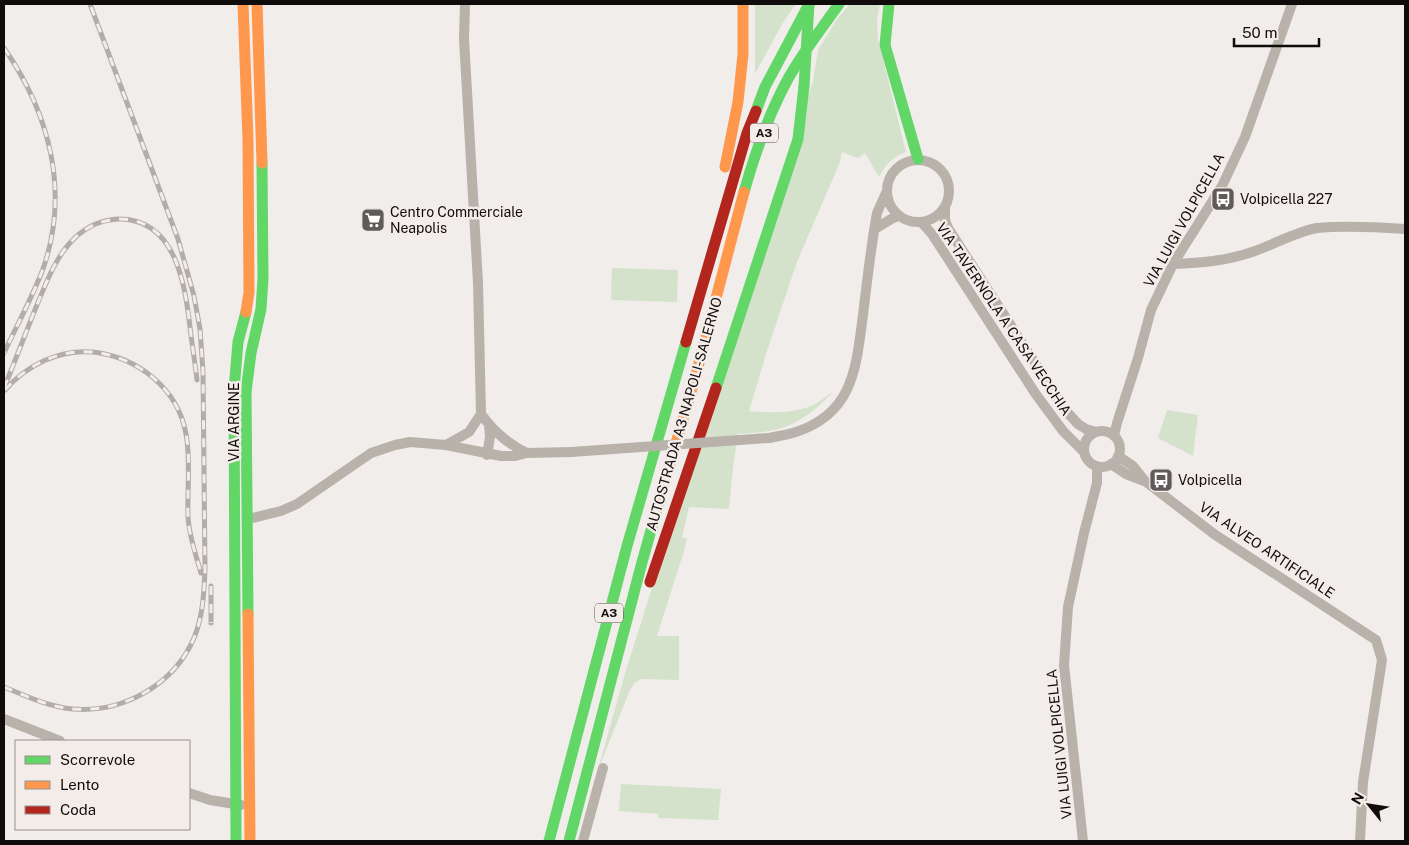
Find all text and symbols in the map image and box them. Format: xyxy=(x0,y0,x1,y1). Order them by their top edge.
scale bar xyxy=(1234,15,1319,47)
text: 50 m xyxy=(1242,24,1277,41)
road number: A3 xyxy=(750,124,778,142)
street label: VIA LUIGI VOLPICELLA xyxy=(1140,150,1228,290)
bus stop icon: Volpicella 227 xyxy=(1210,186,1236,212)
place label: Volpicella 227 xyxy=(1240,191,1333,207)
place label: Centro Commerciale Neapolis xyxy=(390,204,523,236)
supermarket icon: Centro Commerciale Neapolis xyxy=(360,207,386,233)
street label: VIA TAVERNOLA A CASA VECCHIA xyxy=(933,220,1075,418)
street label: AUTOSTRADA A3 NAPOLI-SALERNO xyxy=(643,295,725,533)
street label: VIA ARGINE xyxy=(226,382,242,462)
bus stop icon: Volpicella xyxy=(1148,467,1174,493)
place label: Volpicella xyxy=(1178,472,1242,488)
street label: VIA ALVEO ARTIFICIALE xyxy=(1196,499,1338,601)
road number: A3 xyxy=(595,604,623,622)
street label: VIA LUIGI VOLPICELLA xyxy=(1043,668,1075,820)
legend xyxy=(15,740,190,830)
text: Scorrevole xyxy=(60,751,135,768)
text: Lento xyxy=(60,776,99,793)
north arrow xyxy=(1344,780,1394,830)
text: N xyxy=(1348,790,1367,807)
text: Coda xyxy=(60,801,96,818)

